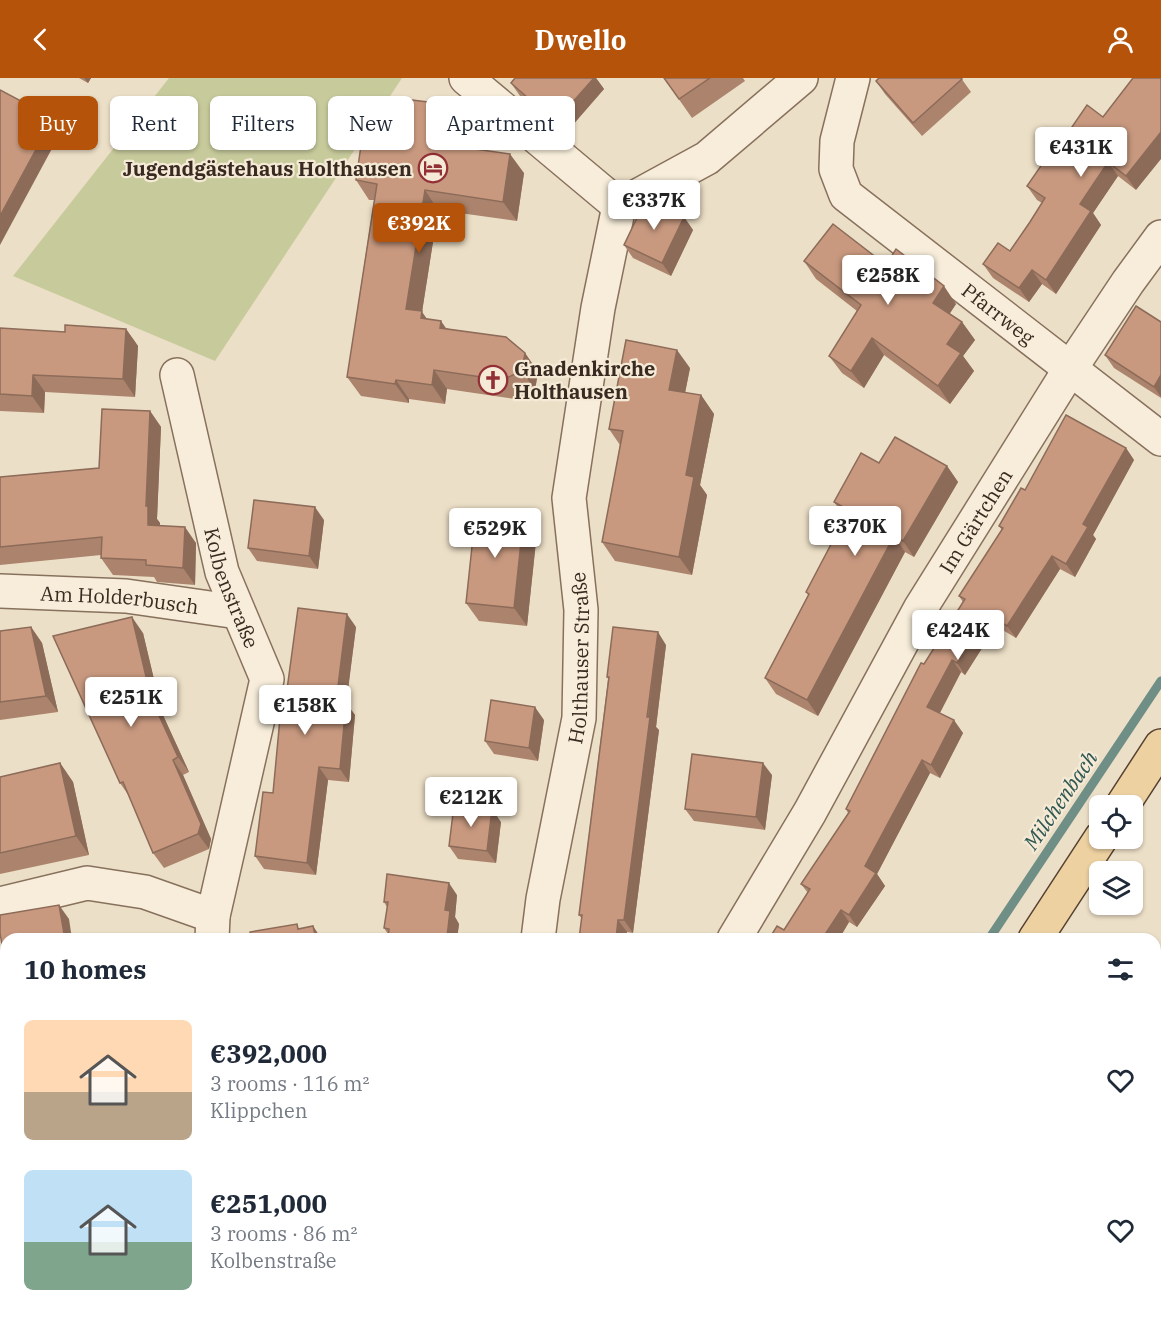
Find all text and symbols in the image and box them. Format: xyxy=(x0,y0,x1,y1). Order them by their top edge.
text: Dwello xyxy=(535,22,626,57)
icon: back xyxy=(24,23,57,56)
icon: person xyxy=(1104,23,1137,56)
chip: Buy xyxy=(18,96,98,150)
chip: Rent xyxy=(110,96,198,150)
chip: Filters xyxy=(210,96,316,150)
chip: New xyxy=(328,96,414,150)
chip: Apartment xyxy=(426,96,575,150)
pin: €431K xyxy=(1039,127,1123,178)
text: €431K xyxy=(1049,133,1113,160)
hotel icon: Jugendgästehaus Holthausen xyxy=(417,152,449,184)
place label: Jugendgästehaus Holthausen xyxy=(123,155,412,182)
pin: €337K xyxy=(612,180,696,231)
text: €337K xyxy=(622,186,686,213)
pin: €392K xyxy=(377,203,461,254)
text: €392K xyxy=(387,209,451,236)
pin: €258K xyxy=(846,255,930,306)
text: €258K xyxy=(856,261,920,288)
street label: Pfarrweg xyxy=(957,276,1041,350)
place label: Gnadenkirche Holthausen xyxy=(514,355,655,405)
church icon: Gnadenkirche Holthausen xyxy=(477,364,509,396)
street label: Im Gärtchen xyxy=(932,463,1018,578)
pin: €370K xyxy=(813,506,897,557)
pin: €529K xyxy=(453,508,537,559)
text: €370K xyxy=(823,512,887,539)
text: €529K xyxy=(463,514,527,541)
street label: Kolbenstraße xyxy=(199,525,266,652)
street label: Holthauser Straße xyxy=(561,571,595,746)
street label: Am Holderbusch xyxy=(40,579,201,620)
pin: €424K xyxy=(916,610,1000,661)
text: €424K xyxy=(926,616,990,643)
pin: €251K xyxy=(89,677,173,728)
text: €251K xyxy=(99,683,163,710)
pin: €158K xyxy=(263,685,347,736)
text: €158K xyxy=(273,691,337,718)
water label: Milchenbach xyxy=(1016,745,1104,856)
pin: €212K xyxy=(429,777,513,828)
text: €212K xyxy=(439,783,503,810)
map controls xyxy=(1089,795,1143,915)
button: locate xyxy=(1089,795,1143,849)
button: layers xyxy=(1089,861,1143,915)
text: 10 homes xyxy=(24,952,146,986)
icon: filters xyxy=(1104,953,1137,986)
text: €392,000 xyxy=(210,1036,327,1070)
icon: home xyxy=(72,1044,144,1116)
icon: heart xyxy=(1104,1064,1137,1097)
text: 3 rooms · 116 m² xyxy=(210,1070,369,1097)
text: Klippchen xyxy=(210,1097,307,1124)
text: €251,000 xyxy=(210,1186,327,1220)
icon: home xyxy=(72,1194,144,1266)
icon: heart xyxy=(1104,1214,1137,1247)
text: 3 rooms · 86 m² xyxy=(210,1220,357,1247)
text: Kolbenstraße xyxy=(210,1247,337,1274)

